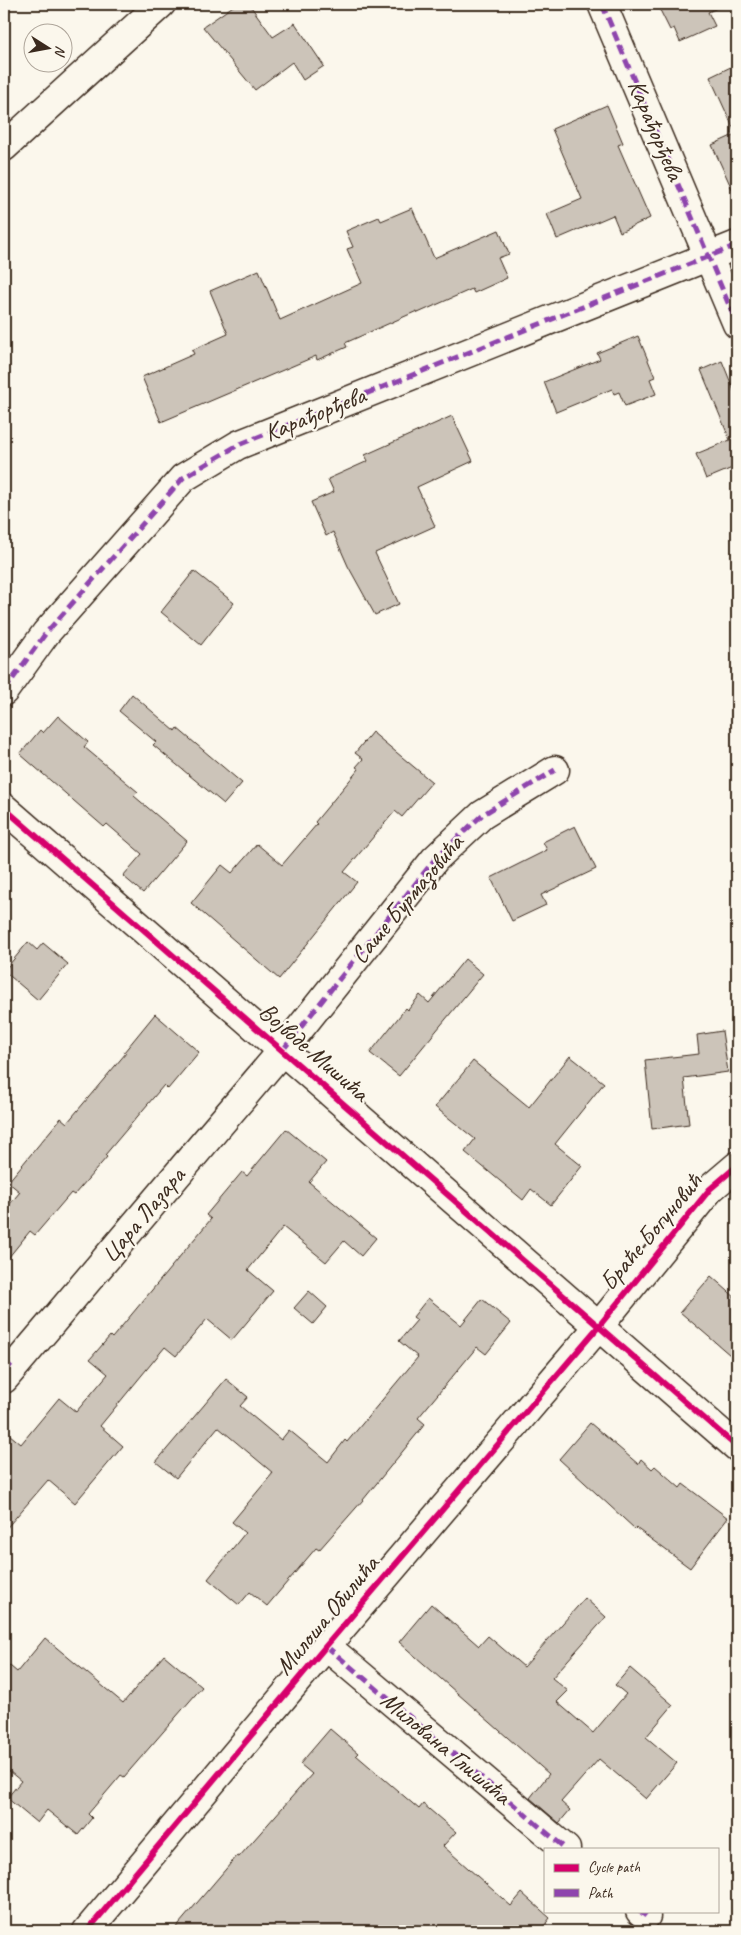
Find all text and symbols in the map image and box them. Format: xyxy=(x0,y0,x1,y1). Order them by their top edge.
north arrow xyxy=(22,22,72,72)
text: N xyxy=(51,45,69,59)
street label: Карађорђева xyxy=(620,75,692,187)
street label: Карађорђева xyxy=(260,378,372,449)
street label: Саше Бурмазовића xyxy=(343,826,473,971)
street label: Војводе Мишића xyxy=(252,995,377,1110)
street label: Цара Лазара xyxy=(94,1159,194,1269)
street label: Браће Богуновић xyxy=(593,1166,710,1297)
street label: Милоша Обилића xyxy=(268,1547,388,1681)
street label: Милована Глишића xyxy=(374,1684,519,1813)
legend xyxy=(544,1848,718,1912)
text: Cycle path xyxy=(588,1858,640,1877)
text: Path xyxy=(588,1884,614,1903)

